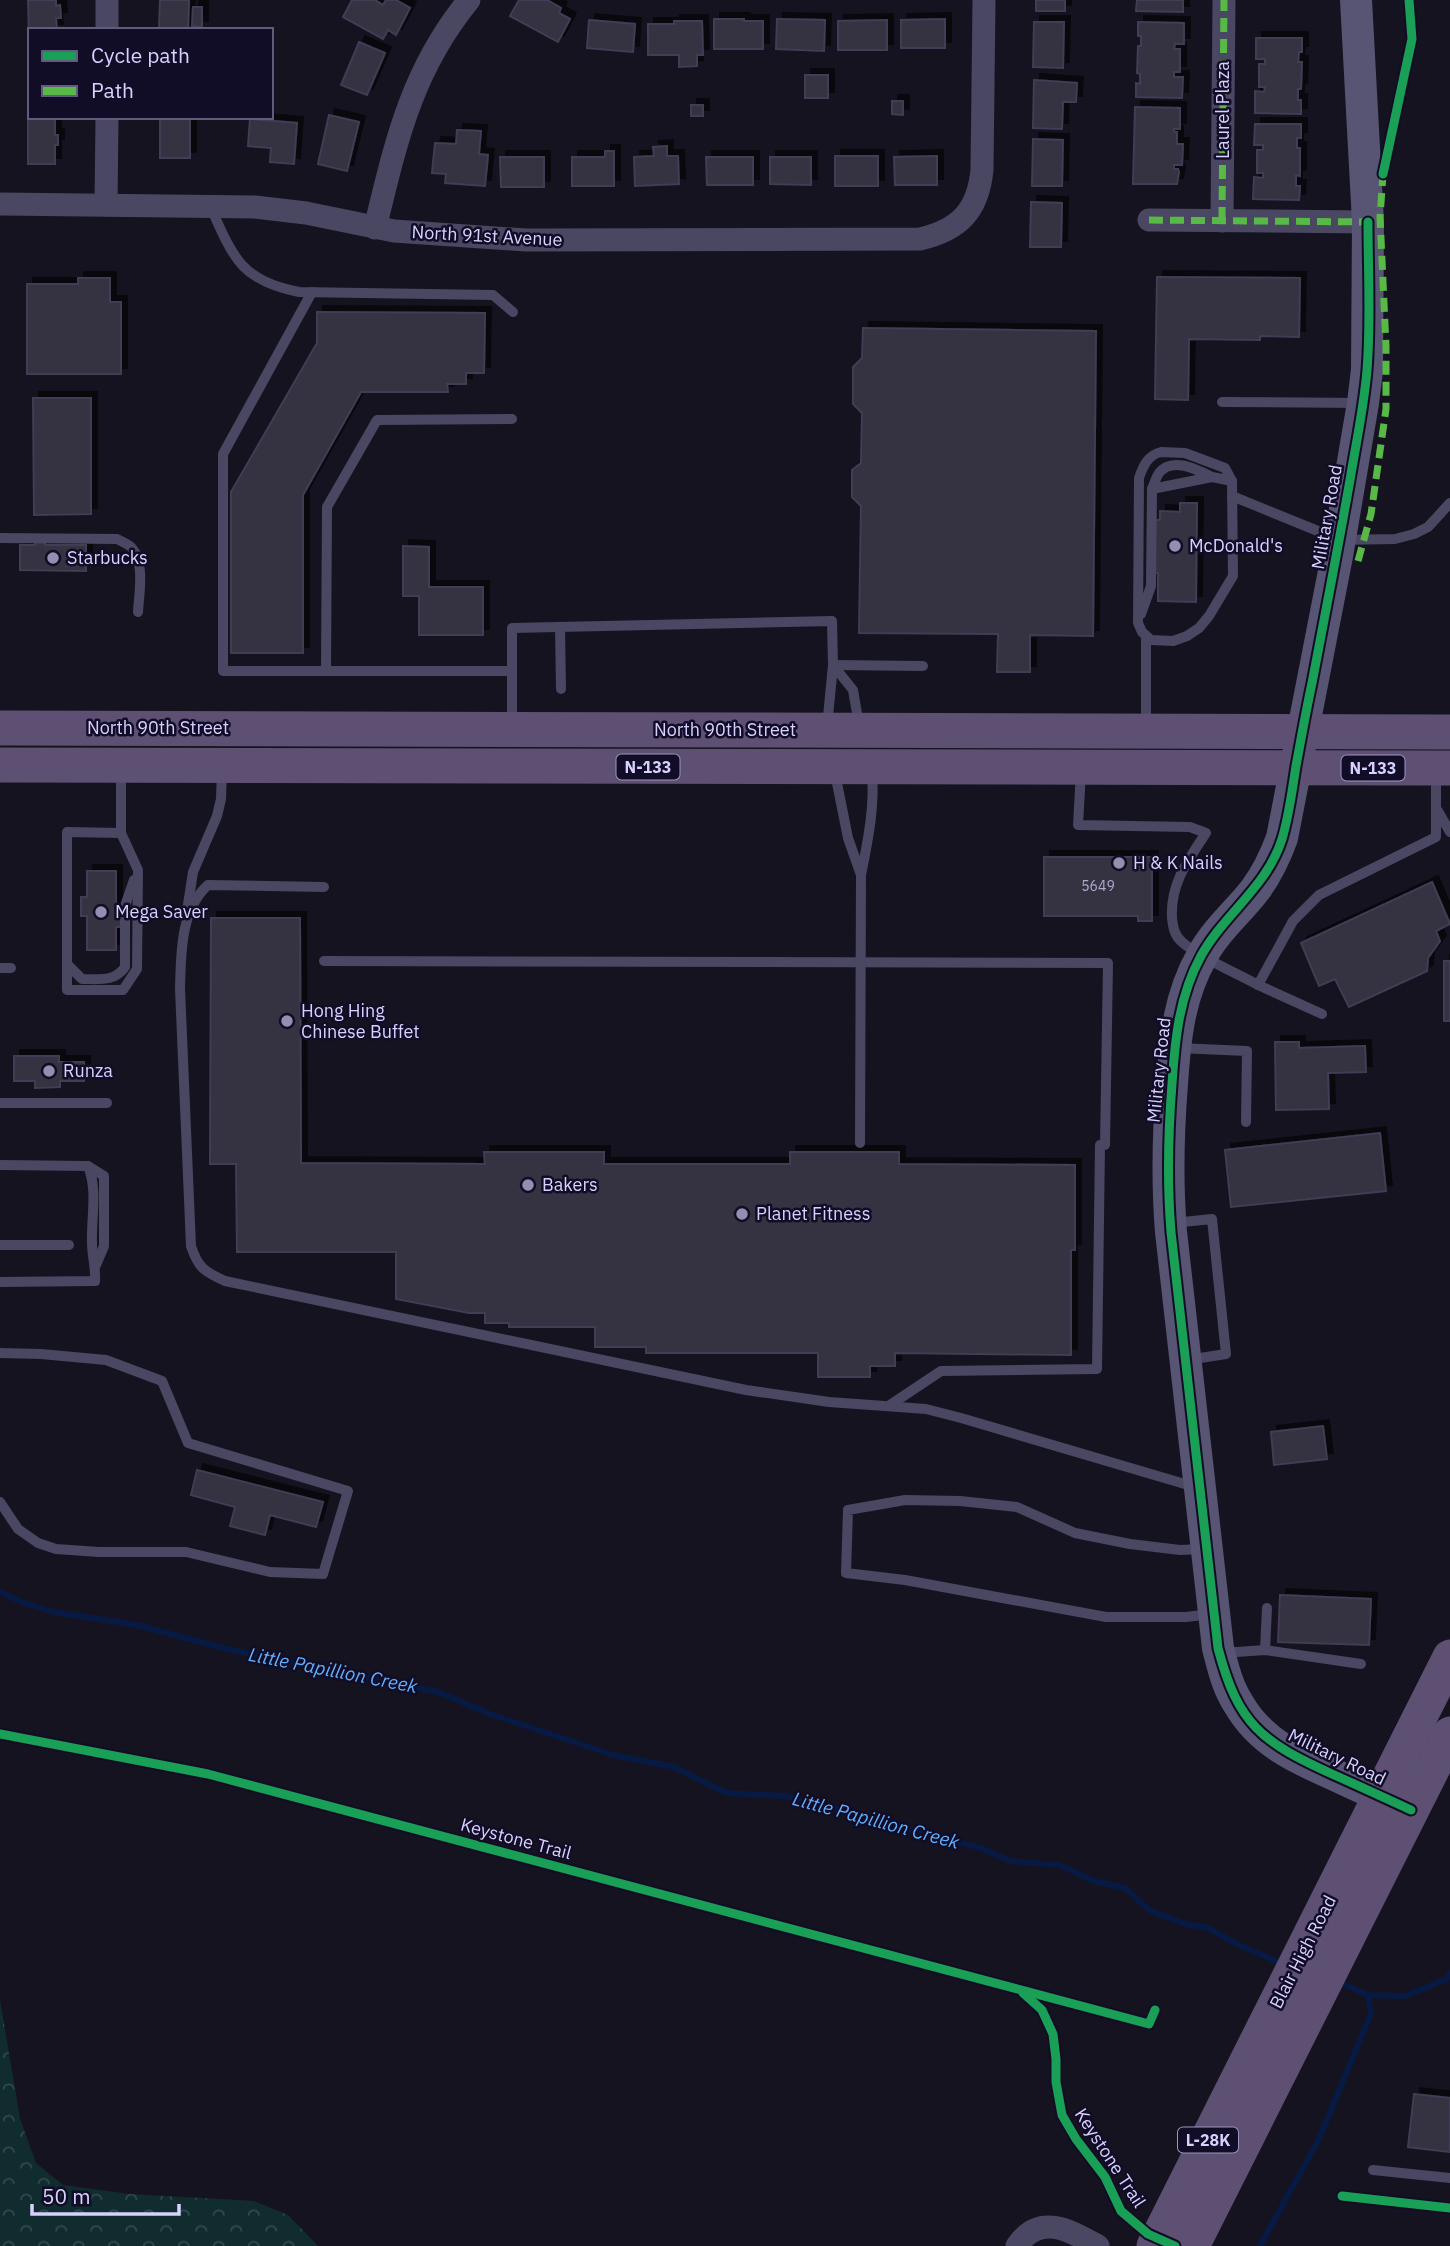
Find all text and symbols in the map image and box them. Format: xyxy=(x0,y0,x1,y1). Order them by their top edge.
legend xyxy=(28,28,273,119)
text: Cycle path xyxy=(91,41,190,69)
street label: Laurel Plaza xyxy=(1211,61,1234,159)
text: Path xyxy=(91,76,134,104)
street label: North 91st Avenue xyxy=(411,220,563,251)
street label: Military Road xyxy=(1306,463,1347,571)
place label: McDonald's xyxy=(1189,534,1283,557)
marker: McDonald's xyxy=(1167,538,1183,554)
place label: Starbucks xyxy=(67,546,148,569)
marker: Starbucks xyxy=(45,550,61,566)
street label: North 90th Street xyxy=(87,716,229,739)
street label: North 90th Street xyxy=(654,718,796,741)
road number: N-133 xyxy=(616,754,680,780)
road number: N-133 xyxy=(1342,755,1404,780)
place label: H & K Nails xyxy=(1133,851,1223,874)
marker: H & K Nails xyxy=(1111,855,1127,871)
house number: 5649 xyxy=(1081,877,1115,895)
place label: Mega Saver xyxy=(115,900,208,923)
marker: Mega Saver xyxy=(93,904,109,920)
place label: Hong Hing Chinese Buffet xyxy=(301,999,420,1043)
marker: Hong Hing Chinese Buffet xyxy=(279,1013,295,1029)
street label: Military Road xyxy=(1142,1016,1175,1124)
place label: Runza xyxy=(63,1059,113,1082)
marker: Runza xyxy=(41,1063,57,1079)
place label: Bakers xyxy=(542,1173,598,1196)
marker: Bakers xyxy=(520,1177,536,1193)
place label: Planet Fitness xyxy=(756,1202,871,1225)
marker: Planet Fitness xyxy=(734,1206,750,1222)
water label: Little Papillion Creek xyxy=(247,1642,421,1698)
street label: Military Road xyxy=(1285,1723,1390,1790)
water label: Little Papillion Creek xyxy=(790,1786,963,1854)
street label: Keystone Trail xyxy=(458,1813,574,1864)
street label: Blair High Road xyxy=(1264,1891,1341,2012)
street label: Keystone Trail xyxy=(1070,2104,1151,2212)
road number: L-28K xyxy=(1178,2128,1238,2152)
scale bar xyxy=(32,2172,178,2216)
text: 50 m xyxy=(42,2182,91,2210)

